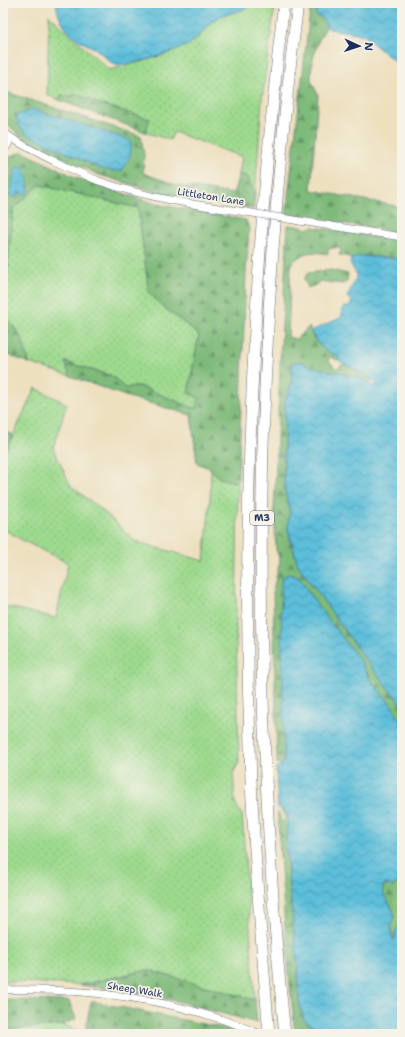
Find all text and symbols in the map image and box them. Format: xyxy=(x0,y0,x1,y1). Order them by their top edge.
north arrow xyxy=(339,26,379,66)
text: N xyxy=(361,42,376,52)
street label: Littleton Lane xyxy=(176,185,246,208)
road number: M3 xyxy=(250,511,274,525)
street label: Sheep Walk xyxy=(106,979,164,1000)

